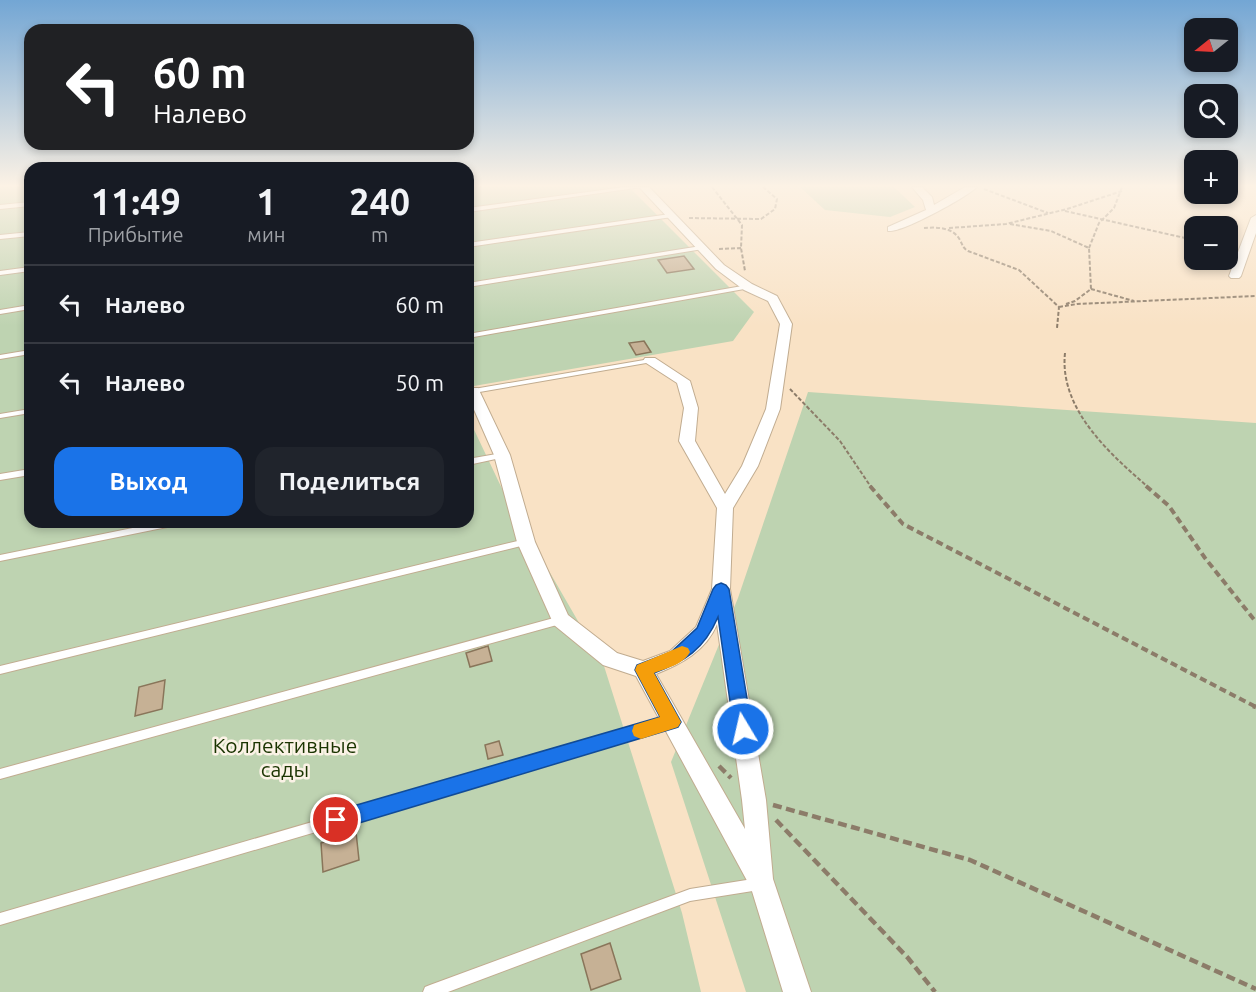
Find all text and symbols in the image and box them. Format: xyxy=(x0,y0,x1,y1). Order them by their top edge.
north arrow xyxy=(1184,18,1238,72)
map controls xyxy=(1184,18,1238,270)
icon: left xyxy=(54,48,132,126)
text: 60 m xyxy=(153,49,247,96)
button: search xyxy=(1184,84,1238,138)
text: Налево xyxy=(153,98,247,128)
button: + xyxy=(1184,150,1238,204)
text: 11:49 xyxy=(91,181,181,222)
text: 1 xyxy=(256,181,277,222)
text: 240 xyxy=(349,181,410,222)
button: − xyxy=(1184,216,1238,270)
text: Прибытие xyxy=(88,223,184,246)
text: мин xyxy=(247,223,285,246)
text: m xyxy=(371,223,388,246)
icon: left xyxy=(54,288,87,321)
text: Налево xyxy=(105,292,185,317)
text: 60 m xyxy=(395,292,444,317)
icon: left xyxy=(54,366,87,399)
text: Налево xyxy=(105,370,185,395)
text: 50 m xyxy=(395,370,444,395)
button: Выход xyxy=(54,447,243,516)
button: Поделиться xyxy=(255,447,444,516)
position arrow xyxy=(711,697,775,761)
park label: Коллективные сады xyxy=(213,733,357,781)
pin xyxy=(310,794,361,845)
icon: arrive xyxy=(319,803,352,836)

